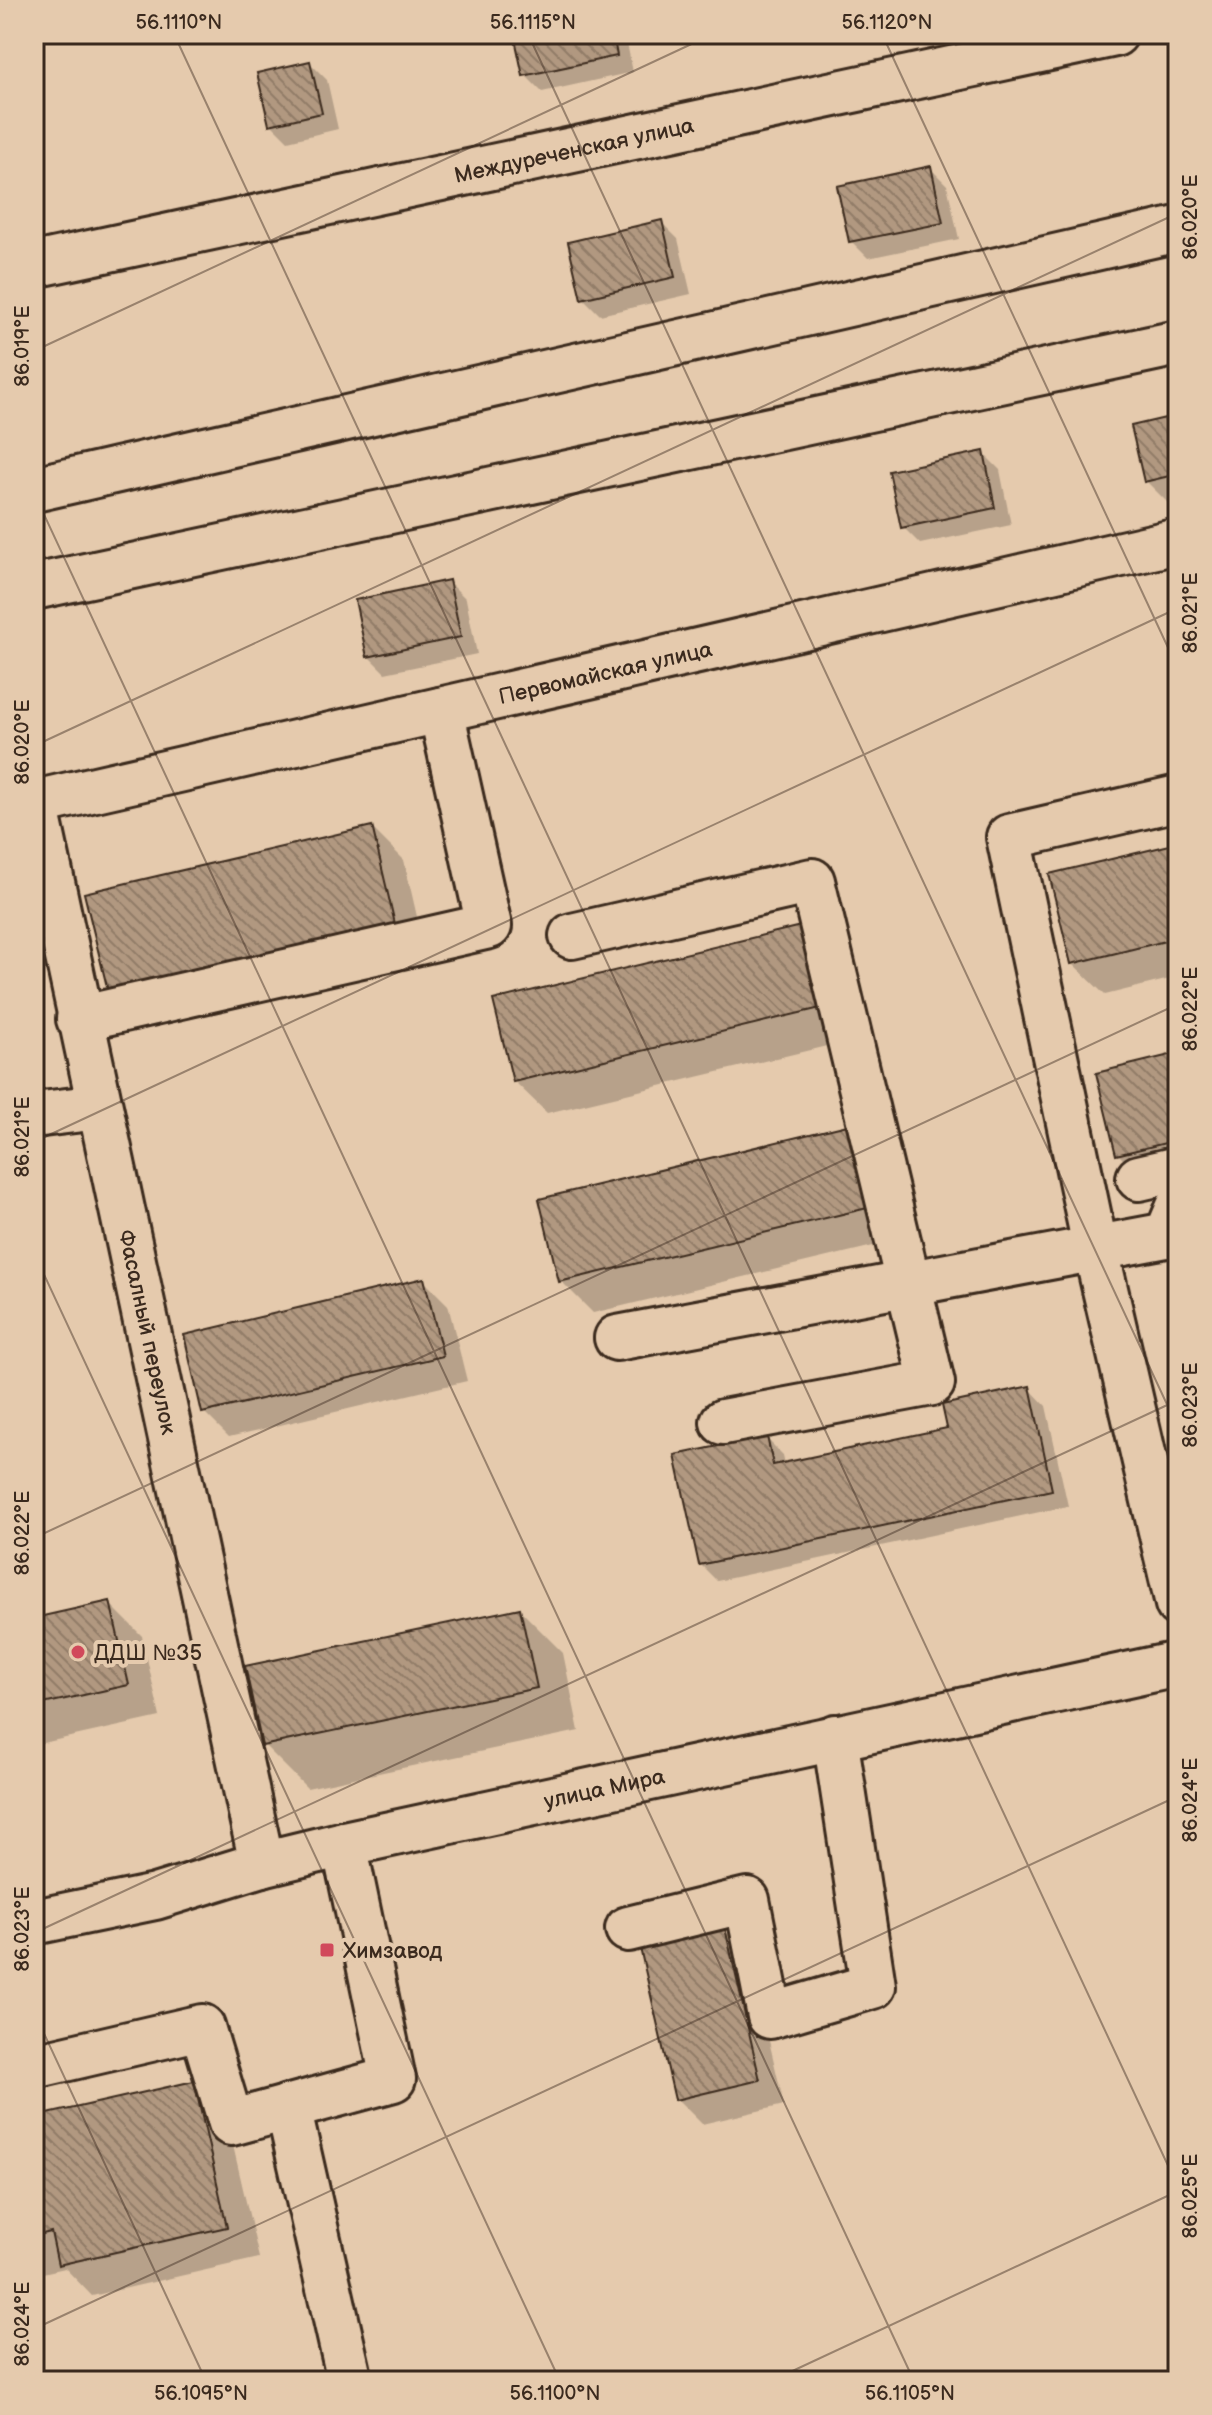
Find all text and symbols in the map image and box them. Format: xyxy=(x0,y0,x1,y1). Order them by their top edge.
text: 56.1110°N xyxy=(136,11,222,35)
text: 56.1115°N xyxy=(490,11,576,35)
text: 56.1120°N xyxy=(842,11,932,35)
street label: Междуреченская улица xyxy=(452,112,697,190)
text: 86.020°E xyxy=(1179,174,1203,260)
text: 86.019°E xyxy=(11,305,35,387)
text: 86.021°E xyxy=(1179,572,1203,654)
street label: Первомайская улица xyxy=(496,636,715,711)
text: 86.020°E xyxy=(11,699,35,785)
text: 86.022°E xyxy=(1179,967,1203,1051)
text: 86.021°E xyxy=(11,1096,35,1178)
street label: Фасалный переулок xyxy=(112,1227,182,1437)
text: 86.023°E xyxy=(1179,1362,1203,1448)
text: 86.022°E xyxy=(11,1491,35,1575)
place label: ДДШ №35 xyxy=(94,1640,202,1667)
marker: ДДШ №35 xyxy=(69,1643,87,1661)
text: 86.024°E xyxy=(1179,1758,1203,1842)
street label: улица Мира xyxy=(541,1763,667,1816)
text: 86.023°E xyxy=(11,1886,35,1972)
place label: Химзавод xyxy=(343,1938,442,1965)
marker: Химзавод xyxy=(318,1941,336,1959)
text: 86.025°E xyxy=(1179,2154,1203,2238)
text: 86.024°E xyxy=(11,2282,35,2366)
text: 56.1095°N xyxy=(154,2382,248,2406)
text: 56.1100°N xyxy=(510,2382,600,2406)
text: 56.1105°N xyxy=(865,2382,955,2406)

